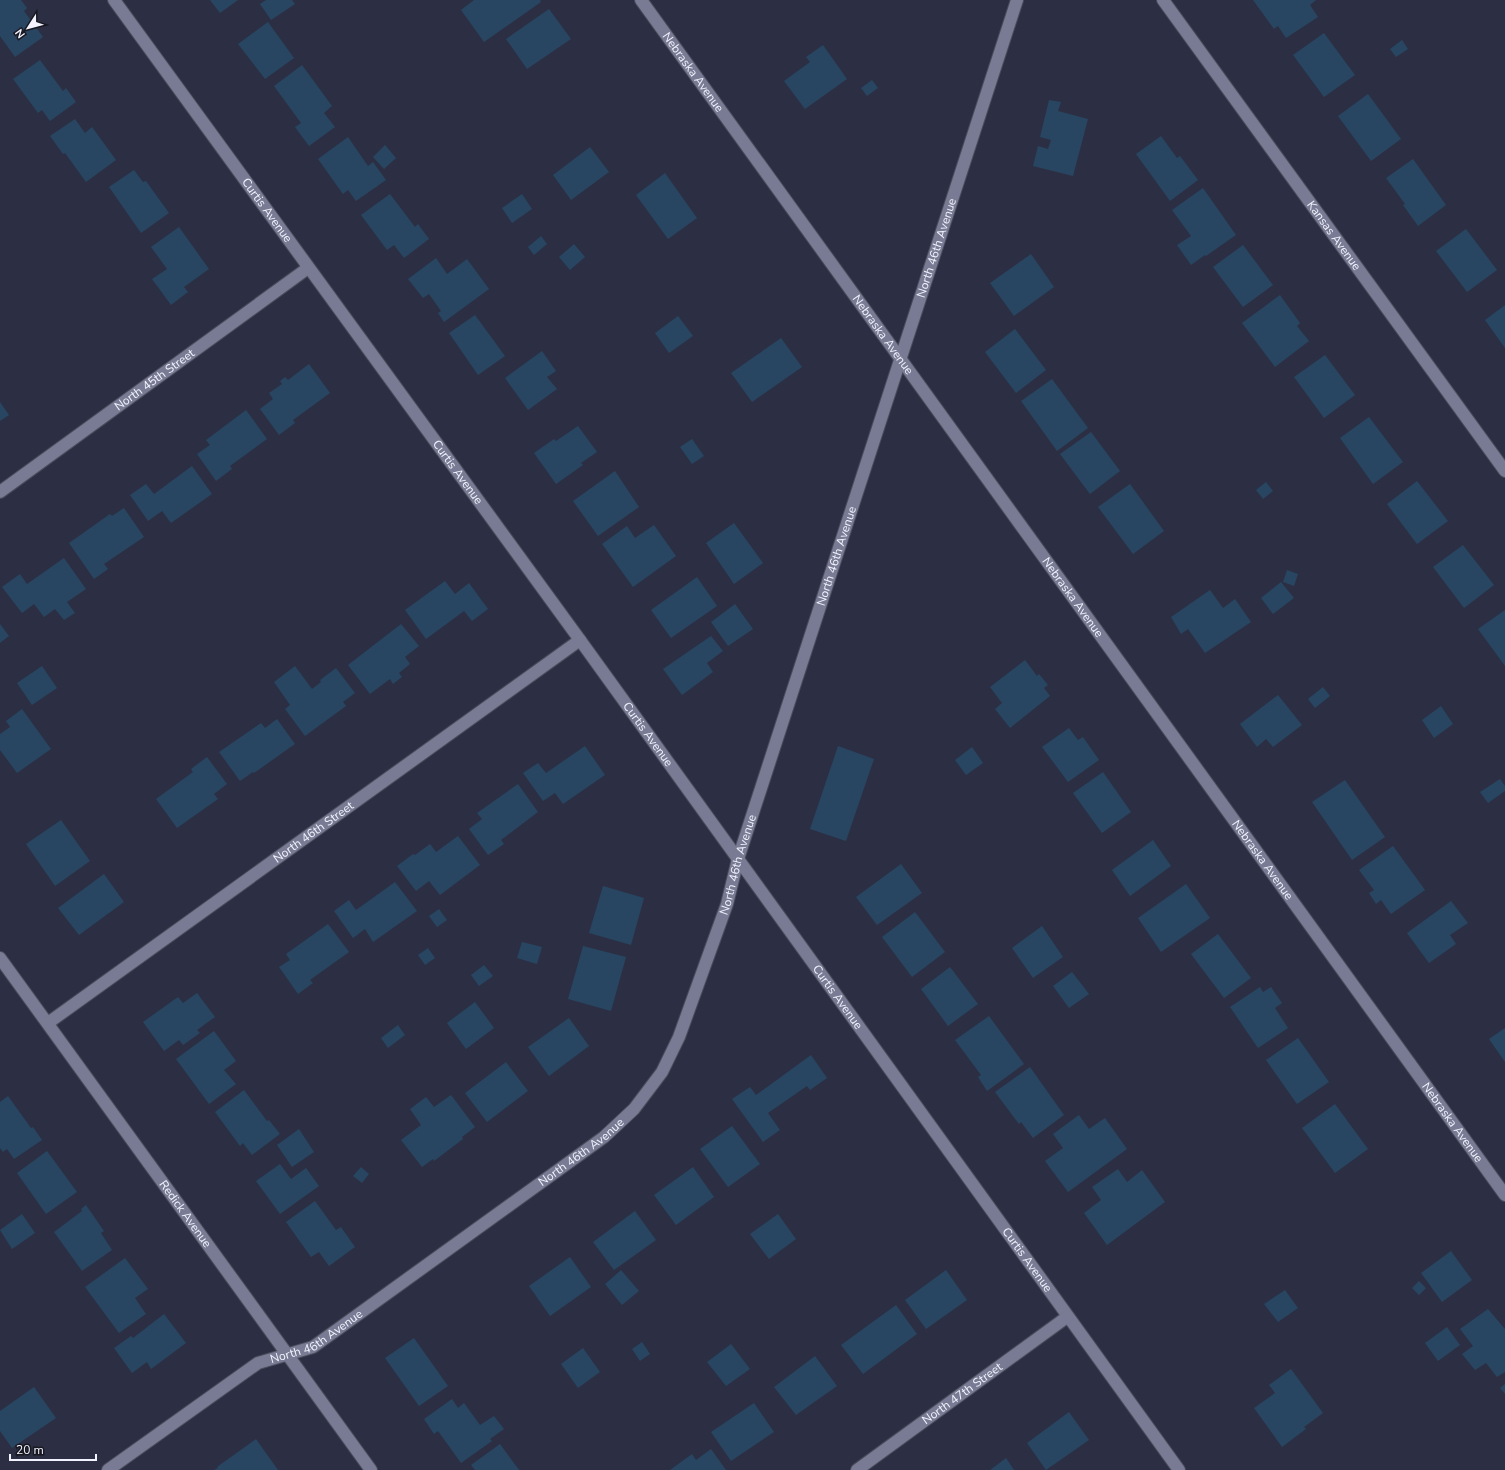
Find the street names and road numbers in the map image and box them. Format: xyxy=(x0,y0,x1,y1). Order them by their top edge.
street label: Nebraska Avenue xyxy=(659,29,727,115)
street label: Curtis Avenue xyxy=(238,175,296,246)
street label: North 46th Avenue xyxy=(913,196,960,300)
street label: Kansas Avenue xyxy=(1303,197,1365,274)
street label: Nebraska Avenue xyxy=(849,292,917,378)
street label: North 45th Street xyxy=(111,345,198,414)
street label: Curtis Avenue xyxy=(429,437,487,508)
street label: North 46th Avenue xyxy=(813,504,860,608)
street label: Nebraska Avenue xyxy=(1039,554,1107,640)
street label: Curtis Avenue xyxy=(619,699,677,770)
street label: North 46th Street xyxy=(270,797,358,866)
street label: North 46th Avenue xyxy=(716,812,760,917)
street label: Nebraska Avenue xyxy=(1228,817,1297,903)
street label: Curtis Avenue xyxy=(809,962,866,1033)
street label: Nebraska Avenue xyxy=(1418,1079,1487,1166)
street label: North 46th Avenue xyxy=(535,1114,627,1190)
street label: Redick Avenue xyxy=(156,1177,215,1251)
street label: Curtis Avenue xyxy=(999,1224,1056,1295)
street label: North 46th Avenue xyxy=(268,1306,366,1367)
street label: North 47th Street xyxy=(919,1358,1006,1428)

